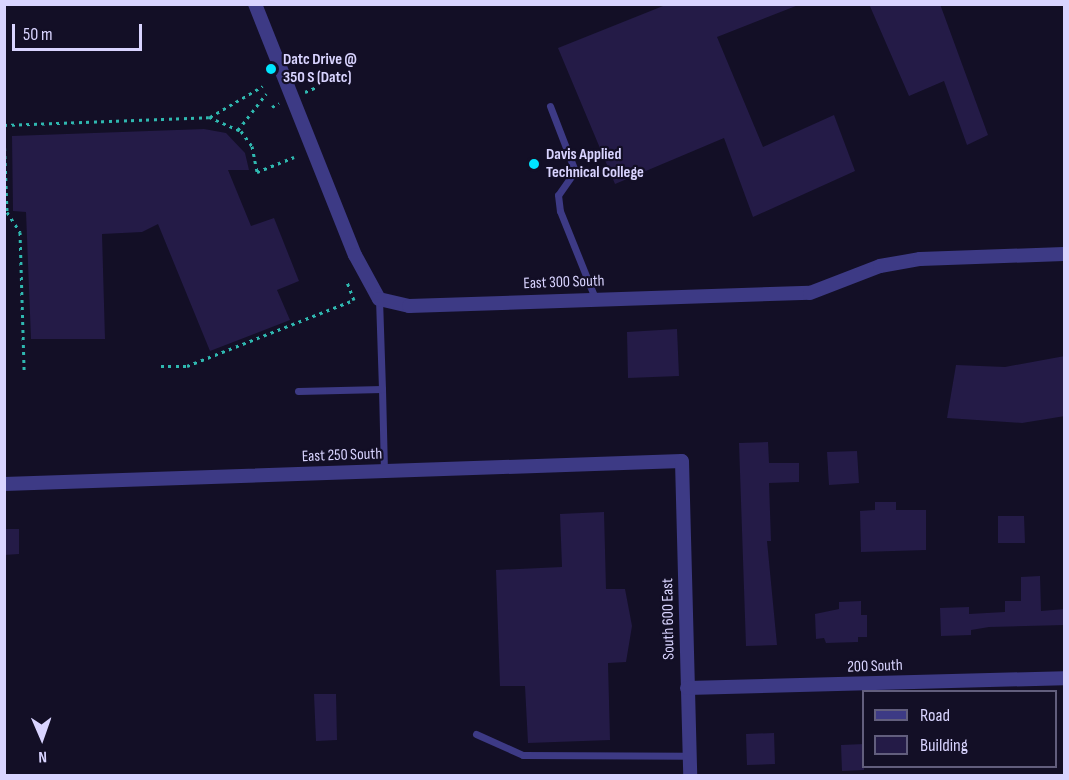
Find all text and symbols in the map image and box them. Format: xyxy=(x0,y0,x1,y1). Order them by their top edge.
scale bar xyxy=(15,12,146,50)
text: 50 m xyxy=(23,24,53,45)
place label: Datc Drive @ 350 S (Datc) xyxy=(283,50,357,88)
marker: Datc Drive @ 350 S (Datc) xyxy=(264,62,278,76)
place label: Davis Applied Technical College xyxy=(546,145,644,183)
marker: Davis Applied Technical College xyxy=(527,157,541,171)
street label: East 300 South xyxy=(523,272,605,294)
street label: East 250 South xyxy=(302,445,382,467)
street label: South 600 East xyxy=(659,578,679,660)
street label: 200 South xyxy=(847,656,903,678)
legend xyxy=(862,690,1057,768)
text: Road xyxy=(920,705,950,726)
north arrow xyxy=(12,708,72,768)
text: Building xyxy=(920,735,968,756)
text: N xyxy=(38,747,47,766)

